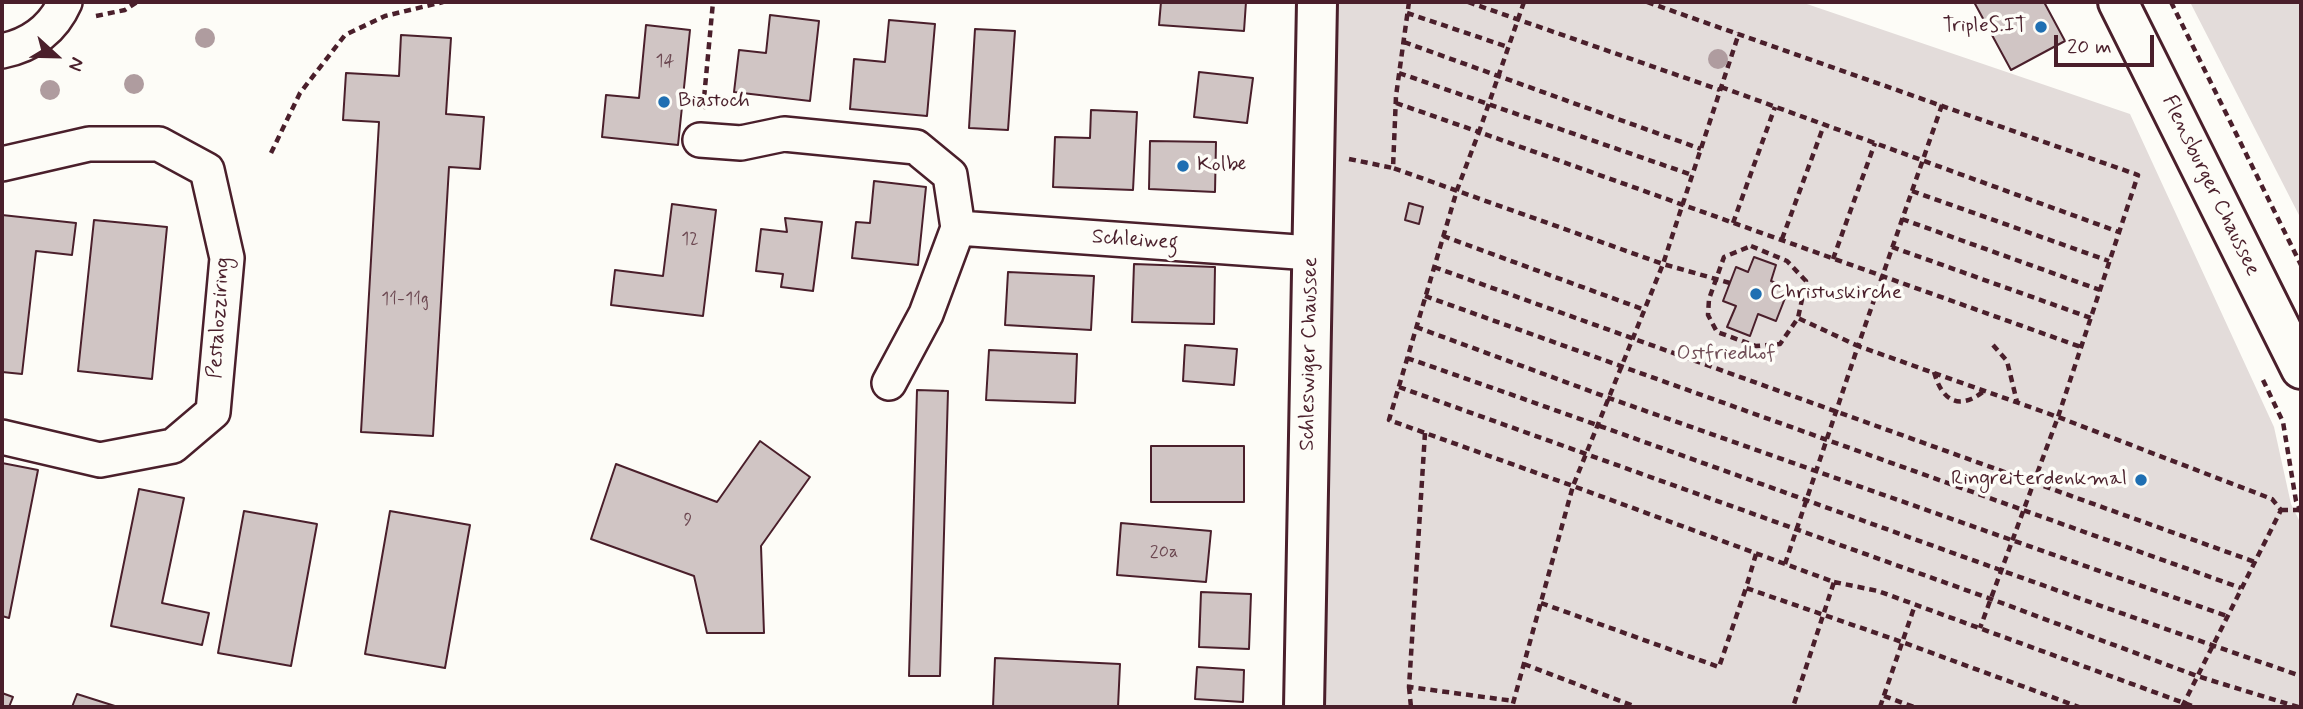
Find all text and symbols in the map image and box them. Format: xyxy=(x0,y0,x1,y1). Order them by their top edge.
place label: TripleS.IT xyxy=(1943,14,2027,40)
marker: TripleS.IT xyxy=(2033,19,2049,35)
north arrow xyxy=(21,21,91,91)
scale bar xyxy=(2058,21,2158,65)
text: 20 m xyxy=(2067,33,2112,61)
house number: 14 xyxy=(656,51,674,73)
text: N xyxy=(62,54,90,75)
place label: Biastoch xyxy=(678,89,750,115)
street label: Flensburger Chaussee xyxy=(2155,92,2265,280)
marker: Biastoch xyxy=(656,94,672,110)
place label: Kolbe xyxy=(1197,153,1246,179)
marker: Kolbe xyxy=(1175,158,1191,174)
street label: Schleiweg xyxy=(1091,225,1179,257)
house number: 12 xyxy=(681,229,699,251)
street label: Pestalozziring xyxy=(203,256,237,380)
street label: Schleswiger Chaussee xyxy=(1296,257,1324,451)
place label: Christuskirche xyxy=(1770,281,1902,307)
marker: Christuskirche xyxy=(1748,286,1764,302)
house number: 11-11g xyxy=(381,289,429,311)
park label: Ostfriedhof xyxy=(1676,342,1776,368)
place label: Ringreiterdenkmal xyxy=(1951,467,2127,493)
marker: Ringreiterdenkmal xyxy=(2133,472,2149,488)
house number: 9 xyxy=(684,510,692,532)
house number: 20a xyxy=(1150,542,1178,564)

